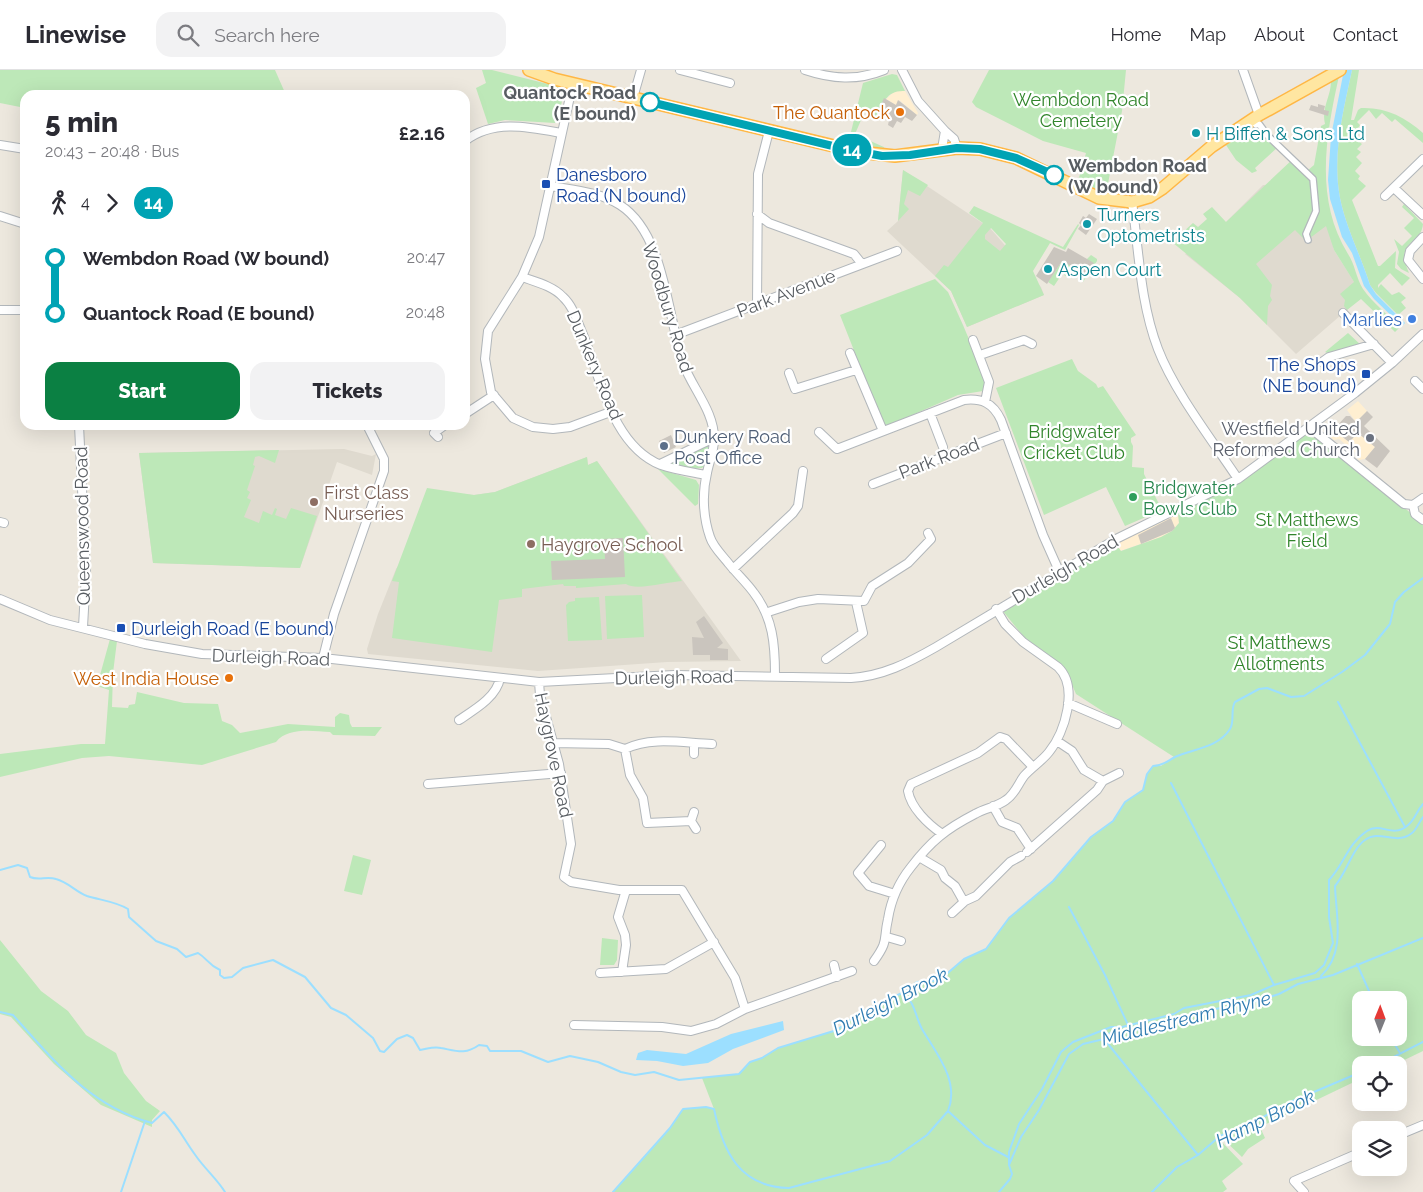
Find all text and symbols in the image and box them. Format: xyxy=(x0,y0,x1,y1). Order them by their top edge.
search box xyxy=(156,12,506,57)
text: Linewise xyxy=(25,20,126,49)
icon: search xyxy=(174,21,202,49)
text: Search here xyxy=(214,24,320,46)
text: Home xyxy=(1110,24,1161,45)
text: Map xyxy=(1189,24,1226,45)
text: About xyxy=(1254,24,1305,45)
text: Contact xyxy=(1333,24,1398,45)
place label: Quantock Road (E bound) xyxy=(503,82,636,124)
park label: Wembdon Road Cemetery xyxy=(1013,89,1149,131)
marker: Quantock Road (E bound) xyxy=(640,92,660,112)
place label: The Quantock xyxy=(773,102,890,123)
text: 5 min xyxy=(45,106,118,139)
marker: The Quantock xyxy=(894,106,906,118)
text: £2.16 xyxy=(399,122,445,144)
place label: H Biffen & Sons Ltd xyxy=(1206,123,1365,144)
marker: H Biffen & Sons Ltd xyxy=(1190,127,1202,139)
line badge: 14 xyxy=(830,134,874,166)
text: 14 xyxy=(842,139,862,160)
text: 20:43 – 20:48 · Bus xyxy=(45,142,179,161)
place label: Wembdon Road (W bound) xyxy=(1068,155,1207,197)
place label: Danesboro Road (N bound) xyxy=(556,164,686,206)
marker: Wembdon Road (W bound) xyxy=(1044,165,1064,185)
marker: Danesboro Road (N bound) xyxy=(540,178,552,190)
icon: walk xyxy=(45,189,73,217)
icon: forward xyxy=(98,189,126,217)
text: 14 xyxy=(144,192,163,213)
text: 4 xyxy=(81,193,90,212)
place label: Turners Optometrists xyxy=(1097,204,1205,246)
marker: Turners Optometrists xyxy=(1081,218,1093,230)
street label: Woodbury Road xyxy=(638,239,698,375)
text: Wembdon Road (W bound) xyxy=(83,247,329,269)
text: 20:47 xyxy=(407,248,445,267)
place label: Aspen Court xyxy=(1058,259,1162,280)
marker: Aspen Court xyxy=(1042,263,1054,275)
street label: Park Avenue xyxy=(734,264,839,321)
text: Quantock Road (E bound) xyxy=(83,302,314,324)
text: 20:48 xyxy=(406,303,445,322)
street label: Dunkery Road xyxy=(562,307,628,423)
place label: Marlies xyxy=(1342,309,1402,330)
marker: Marlies xyxy=(1406,313,1418,325)
place label: The Shops (NE bound) xyxy=(1263,354,1356,396)
button: Start xyxy=(45,362,240,420)
button: Tickets xyxy=(250,362,445,420)
marker: The Shops (NE bound) xyxy=(1360,368,1372,380)
place label: Westfield United Reformed Church xyxy=(1213,418,1360,460)
park label: Bridgwater Cricket Club xyxy=(1023,421,1125,463)
place label: Dunkery Road Post Office xyxy=(674,426,791,468)
marker: Westfield United Reformed Church xyxy=(1364,432,1376,444)
street label: Park Road xyxy=(896,433,982,483)
marker: Dunkery Road Post Office xyxy=(658,440,670,452)
street label: Queenswood Road xyxy=(70,446,94,606)
place label: Bridgwater Bowls Club xyxy=(1143,477,1237,519)
place label: First Class Nurseries xyxy=(324,482,409,524)
marker: Bridgwater Bowls Club xyxy=(1127,491,1139,503)
marker: First Class Nurseries xyxy=(308,496,320,508)
park label: St Matthews Field xyxy=(1256,509,1359,551)
street label: Durleigh Road xyxy=(1008,530,1122,608)
place label: Haygrove School xyxy=(541,534,683,555)
marker: Haygrove School xyxy=(525,538,537,550)
place label: Durleigh Road (E bound) xyxy=(131,618,334,639)
marker: Durleigh Road (E bound) xyxy=(115,622,127,634)
park label: St Matthews Allotments xyxy=(1228,632,1331,674)
street label: Durleigh Road xyxy=(211,644,331,670)
street label: Durleigh Road xyxy=(614,665,734,689)
place label: West India House xyxy=(73,668,219,689)
marker: West India House xyxy=(223,672,235,684)
street label: Haygrove Road xyxy=(530,691,578,819)
water label: Durleigh Brook xyxy=(829,962,951,1040)
water label: Middlestream Rhyne xyxy=(1099,986,1273,1050)
north arrow xyxy=(1352,991,1408,1046)
map controls xyxy=(1352,991,1407,1176)
button: locate xyxy=(1352,1056,1407,1111)
water label: Hamp Brook xyxy=(1212,1084,1318,1152)
button: layers xyxy=(1352,1121,1407,1176)

